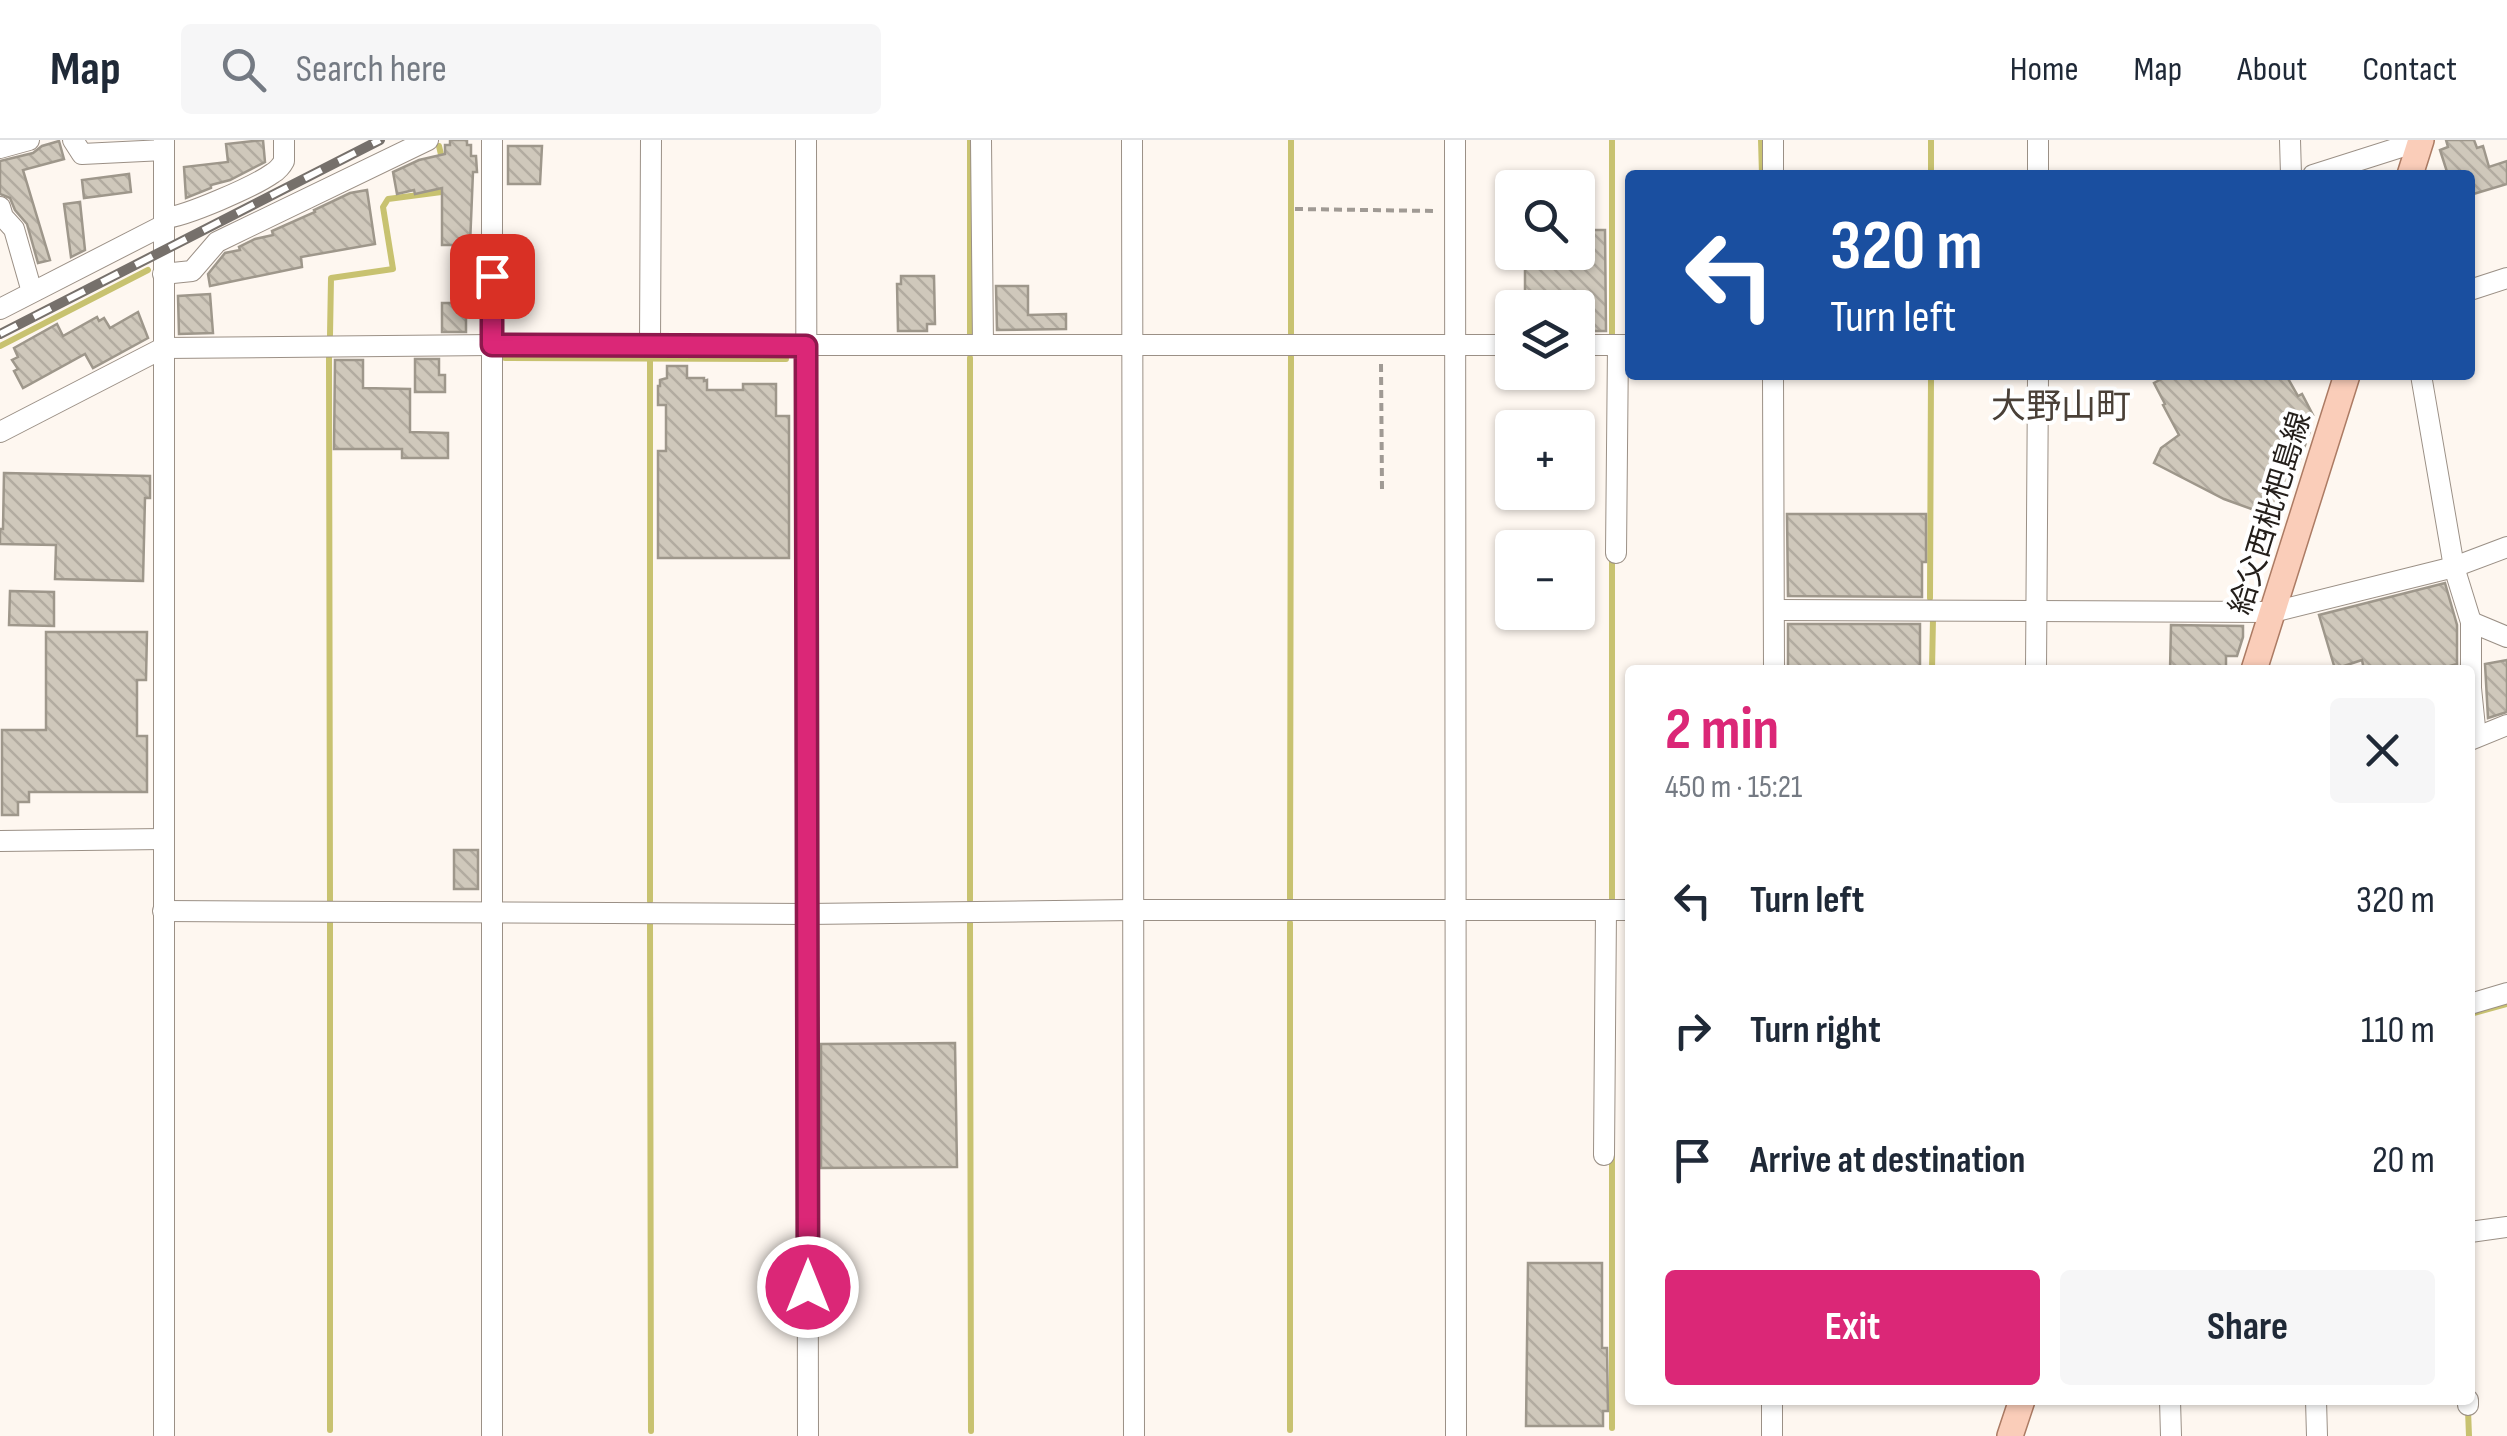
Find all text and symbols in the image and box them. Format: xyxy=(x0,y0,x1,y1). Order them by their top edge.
search box xyxy=(181,24,881,114)
text: Map xyxy=(50,41,121,98)
icon: search xyxy=(216,42,271,97)
text: Search here xyxy=(296,47,447,92)
text: Home xyxy=(2010,48,2079,91)
text: Map xyxy=(2134,48,2182,91)
text: About xyxy=(2237,48,2307,91)
text: Contact xyxy=(2362,48,2457,91)
map controls xyxy=(1495,170,1595,630)
button: search xyxy=(1495,170,1595,270)
text: 320 m xyxy=(1830,205,1983,289)
icon: left xyxy=(1665,210,1795,340)
pin xyxy=(450,234,535,319)
icon: arrive xyxy=(465,249,520,304)
button: layers xyxy=(1495,290,1595,390)
text: Turn left xyxy=(1830,290,1956,345)
district label: 大野山町 xyxy=(1991,386,2131,429)
street label: 給父西枇杷島線 xyxy=(2223,408,2319,619)
button: + xyxy=(1495,410,1595,510)
button: − xyxy=(1495,530,1595,630)
text: 2 min xyxy=(1665,694,1779,766)
button: close xyxy=(2330,698,2435,803)
text: 450 m · 15:21 xyxy=(1665,768,1802,807)
icon: left xyxy=(1665,873,1720,928)
text: Turn left xyxy=(1750,878,1864,923)
text: 320 m xyxy=(2356,878,2435,923)
icon: right xyxy=(1665,1003,1720,1058)
text: Turn right xyxy=(1750,1008,1881,1053)
text: 110 m xyxy=(2361,1008,2435,1053)
icon: arrive xyxy=(1665,1133,1720,1188)
text: Arrive at destination xyxy=(1750,1138,2025,1183)
text: 20 m xyxy=(2372,1138,2435,1183)
position arrow xyxy=(756,1235,860,1339)
button: Exit xyxy=(1665,1270,2040,1385)
button: Share xyxy=(2060,1270,2435,1385)

